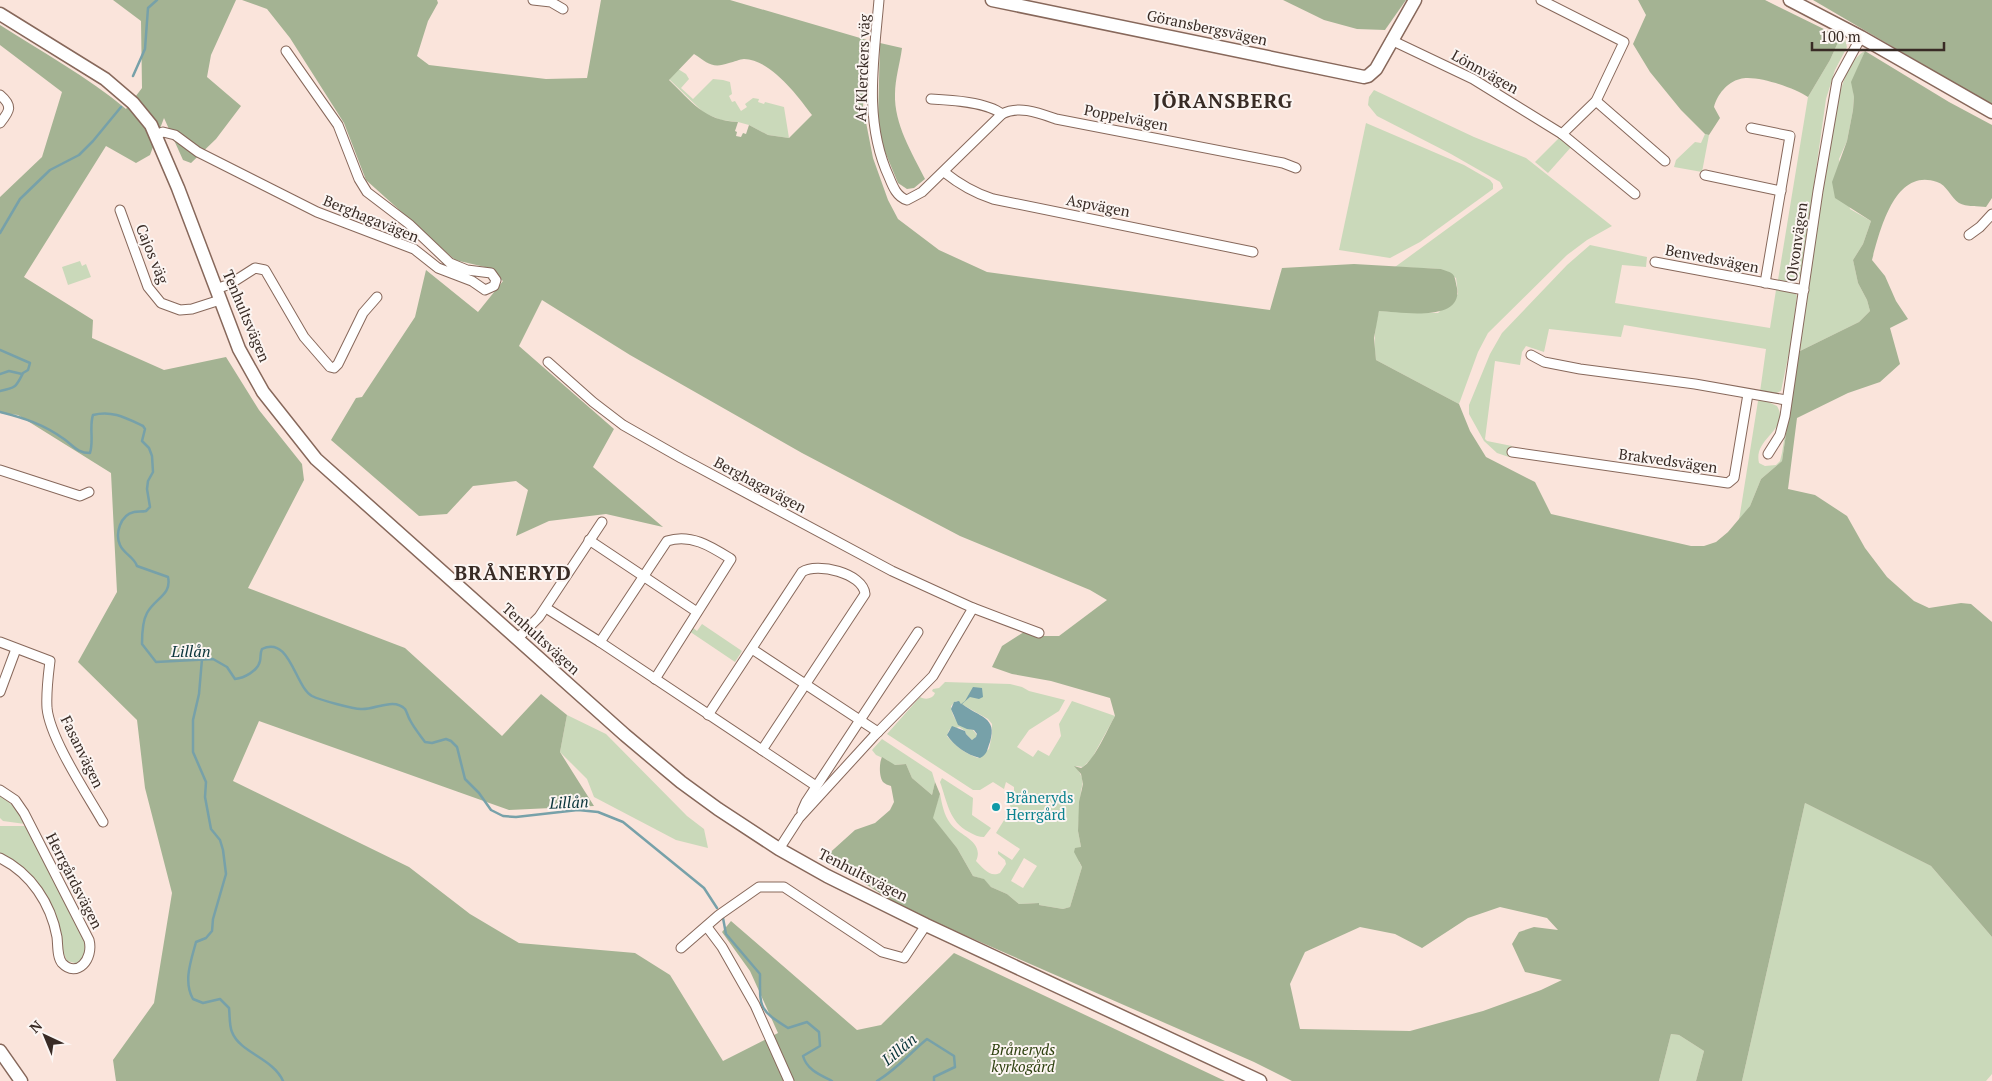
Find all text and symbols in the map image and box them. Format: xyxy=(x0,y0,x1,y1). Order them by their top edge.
street label: Göransbergsvägen xyxy=(1145,4,1269,50)
street label: Af Klerckers väg xyxy=(850,13,874,122)
scale bar xyxy=(1812,20,1944,52)
text: 100 m xyxy=(1820,26,1861,46)
street label: Lönnvägen xyxy=(1448,44,1523,98)
district label: JÖRANSBERG xyxy=(1153,87,1293,114)
street label: Poppelvägen xyxy=(1082,99,1170,135)
street label: Aspvägen xyxy=(1065,189,1132,221)
street label: Berghagavägen xyxy=(320,190,422,246)
street label: Olvonvägen xyxy=(1781,201,1811,283)
street label: Cajos väg xyxy=(132,221,174,288)
street label: Benvedsvägen xyxy=(1664,239,1761,277)
street label: Tenhultsvägen xyxy=(219,266,275,365)
street label: Brakvedsvägen xyxy=(1617,443,1719,477)
street label: Berghagavägen xyxy=(711,451,810,517)
district label: BRÅNERYD xyxy=(454,559,572,586)
street label: Tenhultsvägen xyxy=(498,598,585,679)
water label: Lillån xyxy=(170,640,211,662)
street label: Fasanvägen xyxy=(57,712,109,791)
place label: Bråneryds Herrgård xyxy=(1006,787,1073,824)
water label: Lillån xyxy=(548,790,589,814)
marker: Bråneryds Herrgård xyxy=(990,801,1002,813)
street label: Herrgårdsvägen xyxy=(42,829,108,932)
street label: Tenhultsvägen xyxy=(815,843,912,905)
north arrow xyxy=(20,1011,70,1061)
text: N xyxy=(25,1016,46,1037)
water label: Lillån xyxy=(876,1028,921,1071)
park label: Bråneryds kyrkogård xyxy=(990,1039,1056,1076)

